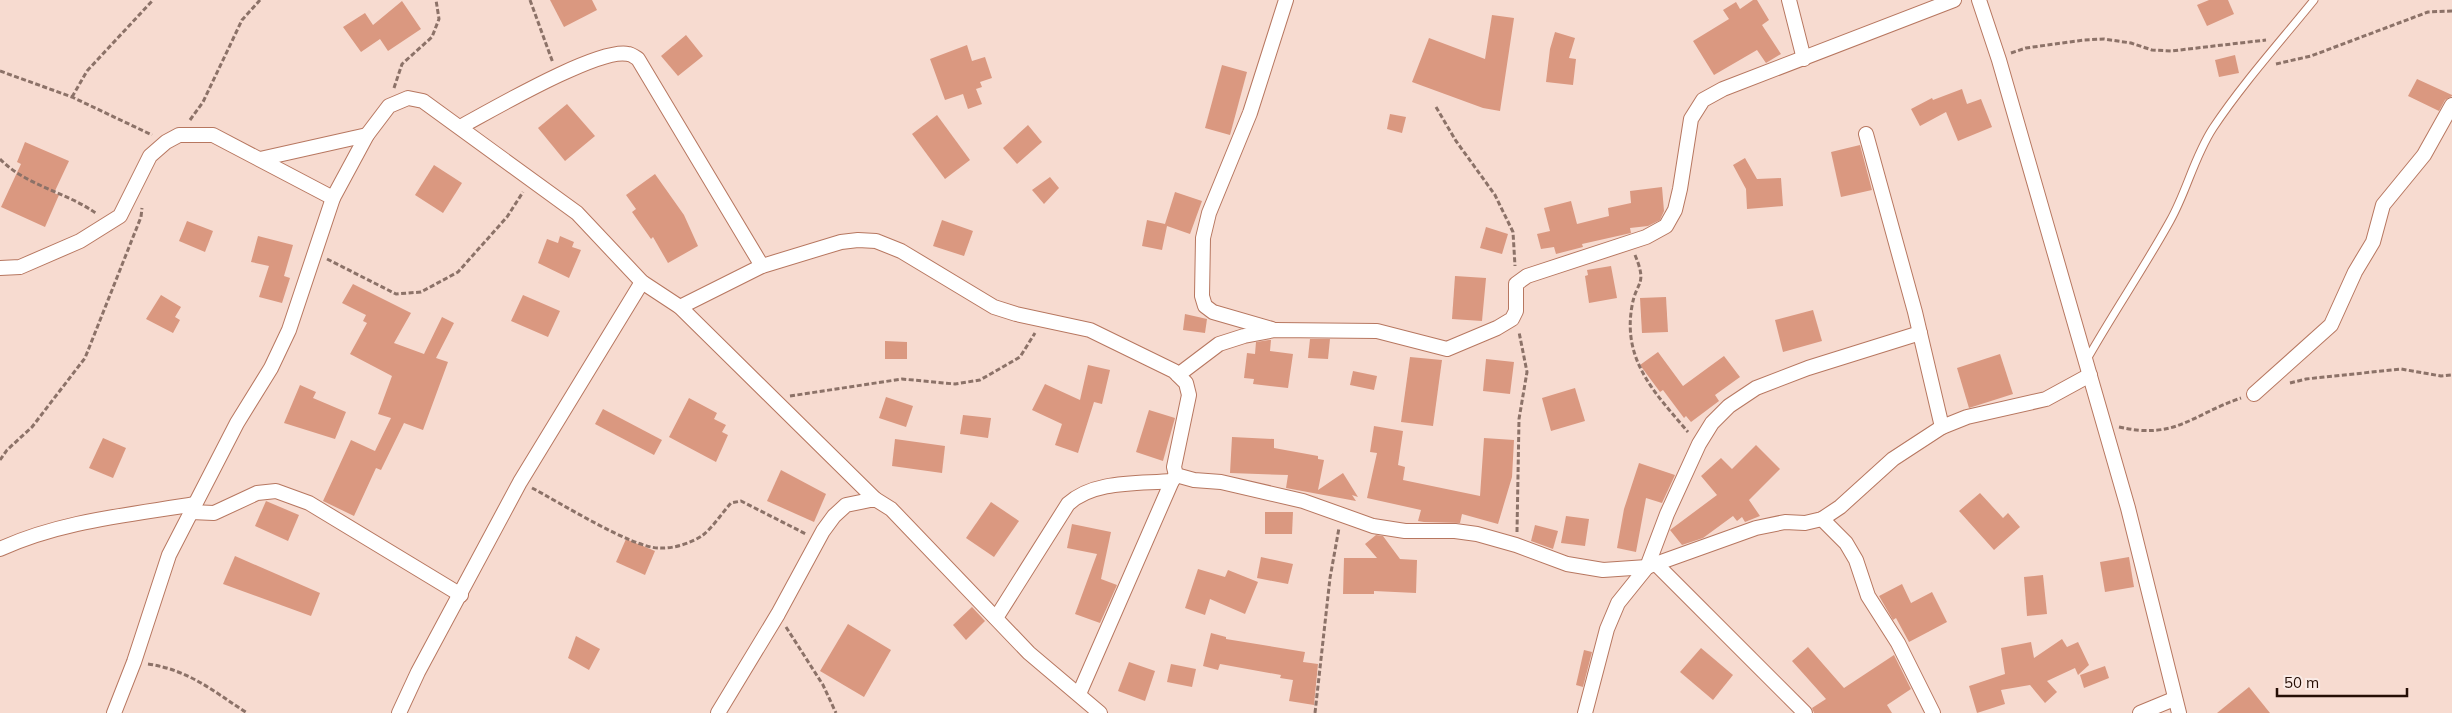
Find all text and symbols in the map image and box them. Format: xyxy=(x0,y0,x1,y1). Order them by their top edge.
scale bar xyxy=(2277,666,2407,698)
text: 50 m xyxy=(2284,673,2319,692)

